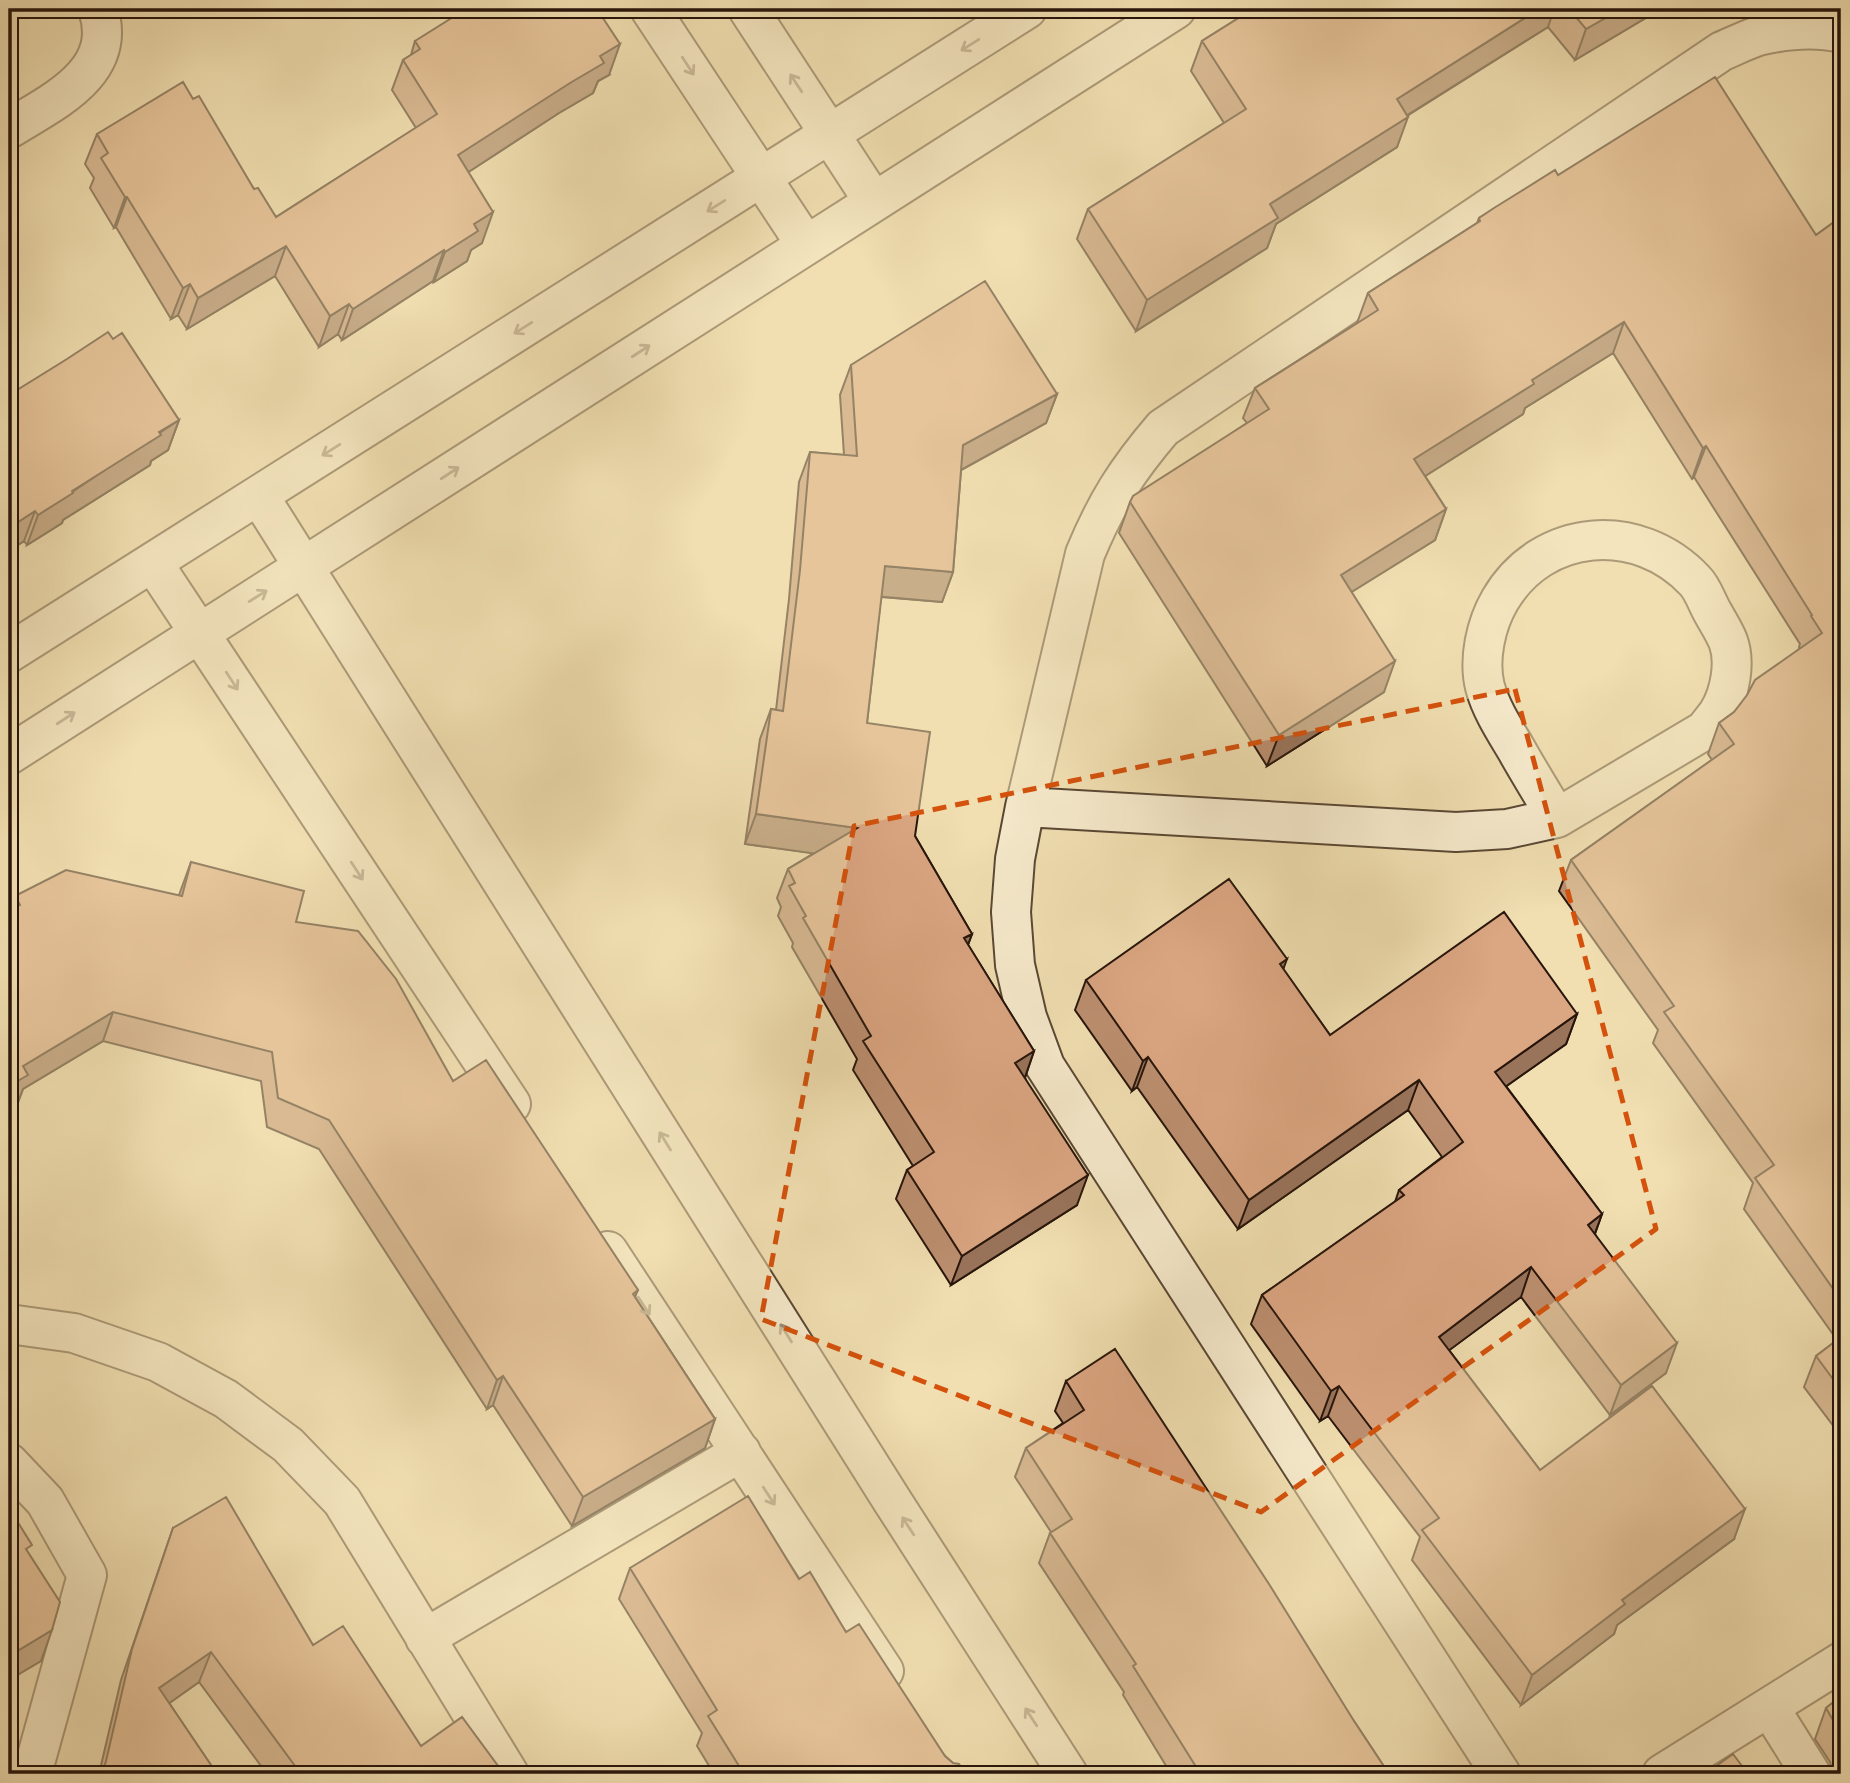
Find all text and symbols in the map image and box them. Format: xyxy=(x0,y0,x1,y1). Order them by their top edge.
one-way arrow xyxy=(961,38,980,53)
one-way arrow xyxy=(681,55,695,75)
one-way arrow xyxy=(789,74,804,93)
one-way arrow xyxy=(706,200,726,214)
one-way arrow xyxy=(514,322,534,336)
one-way arrow xyxy=(631,343,651,357)
one-way arrow xyxy=(322,444,342,458)
one-way arrow xyxy=(439,466,459,480)
one-way arrow xyxy=(248,588,267,603)
one-way arrow xyxy=(224,671,239,690)
one-way arrow xyxy=(56,711,76,725)
one-way arrow xyxy=(350,861,364,880)
one-way arrow xyxy=(658,1131,672,1151)
one-way arrow xyxy=(637,1296,652,1315)
one-way arrow xyxy=(779,1324,793,1344)
one-way arrow xyxy=(762,1486,777,1505)
one-way arrow xyxy=(901,1516,915,1536)
one-way arrow xyxy=(1024,1708,1039,1727)

